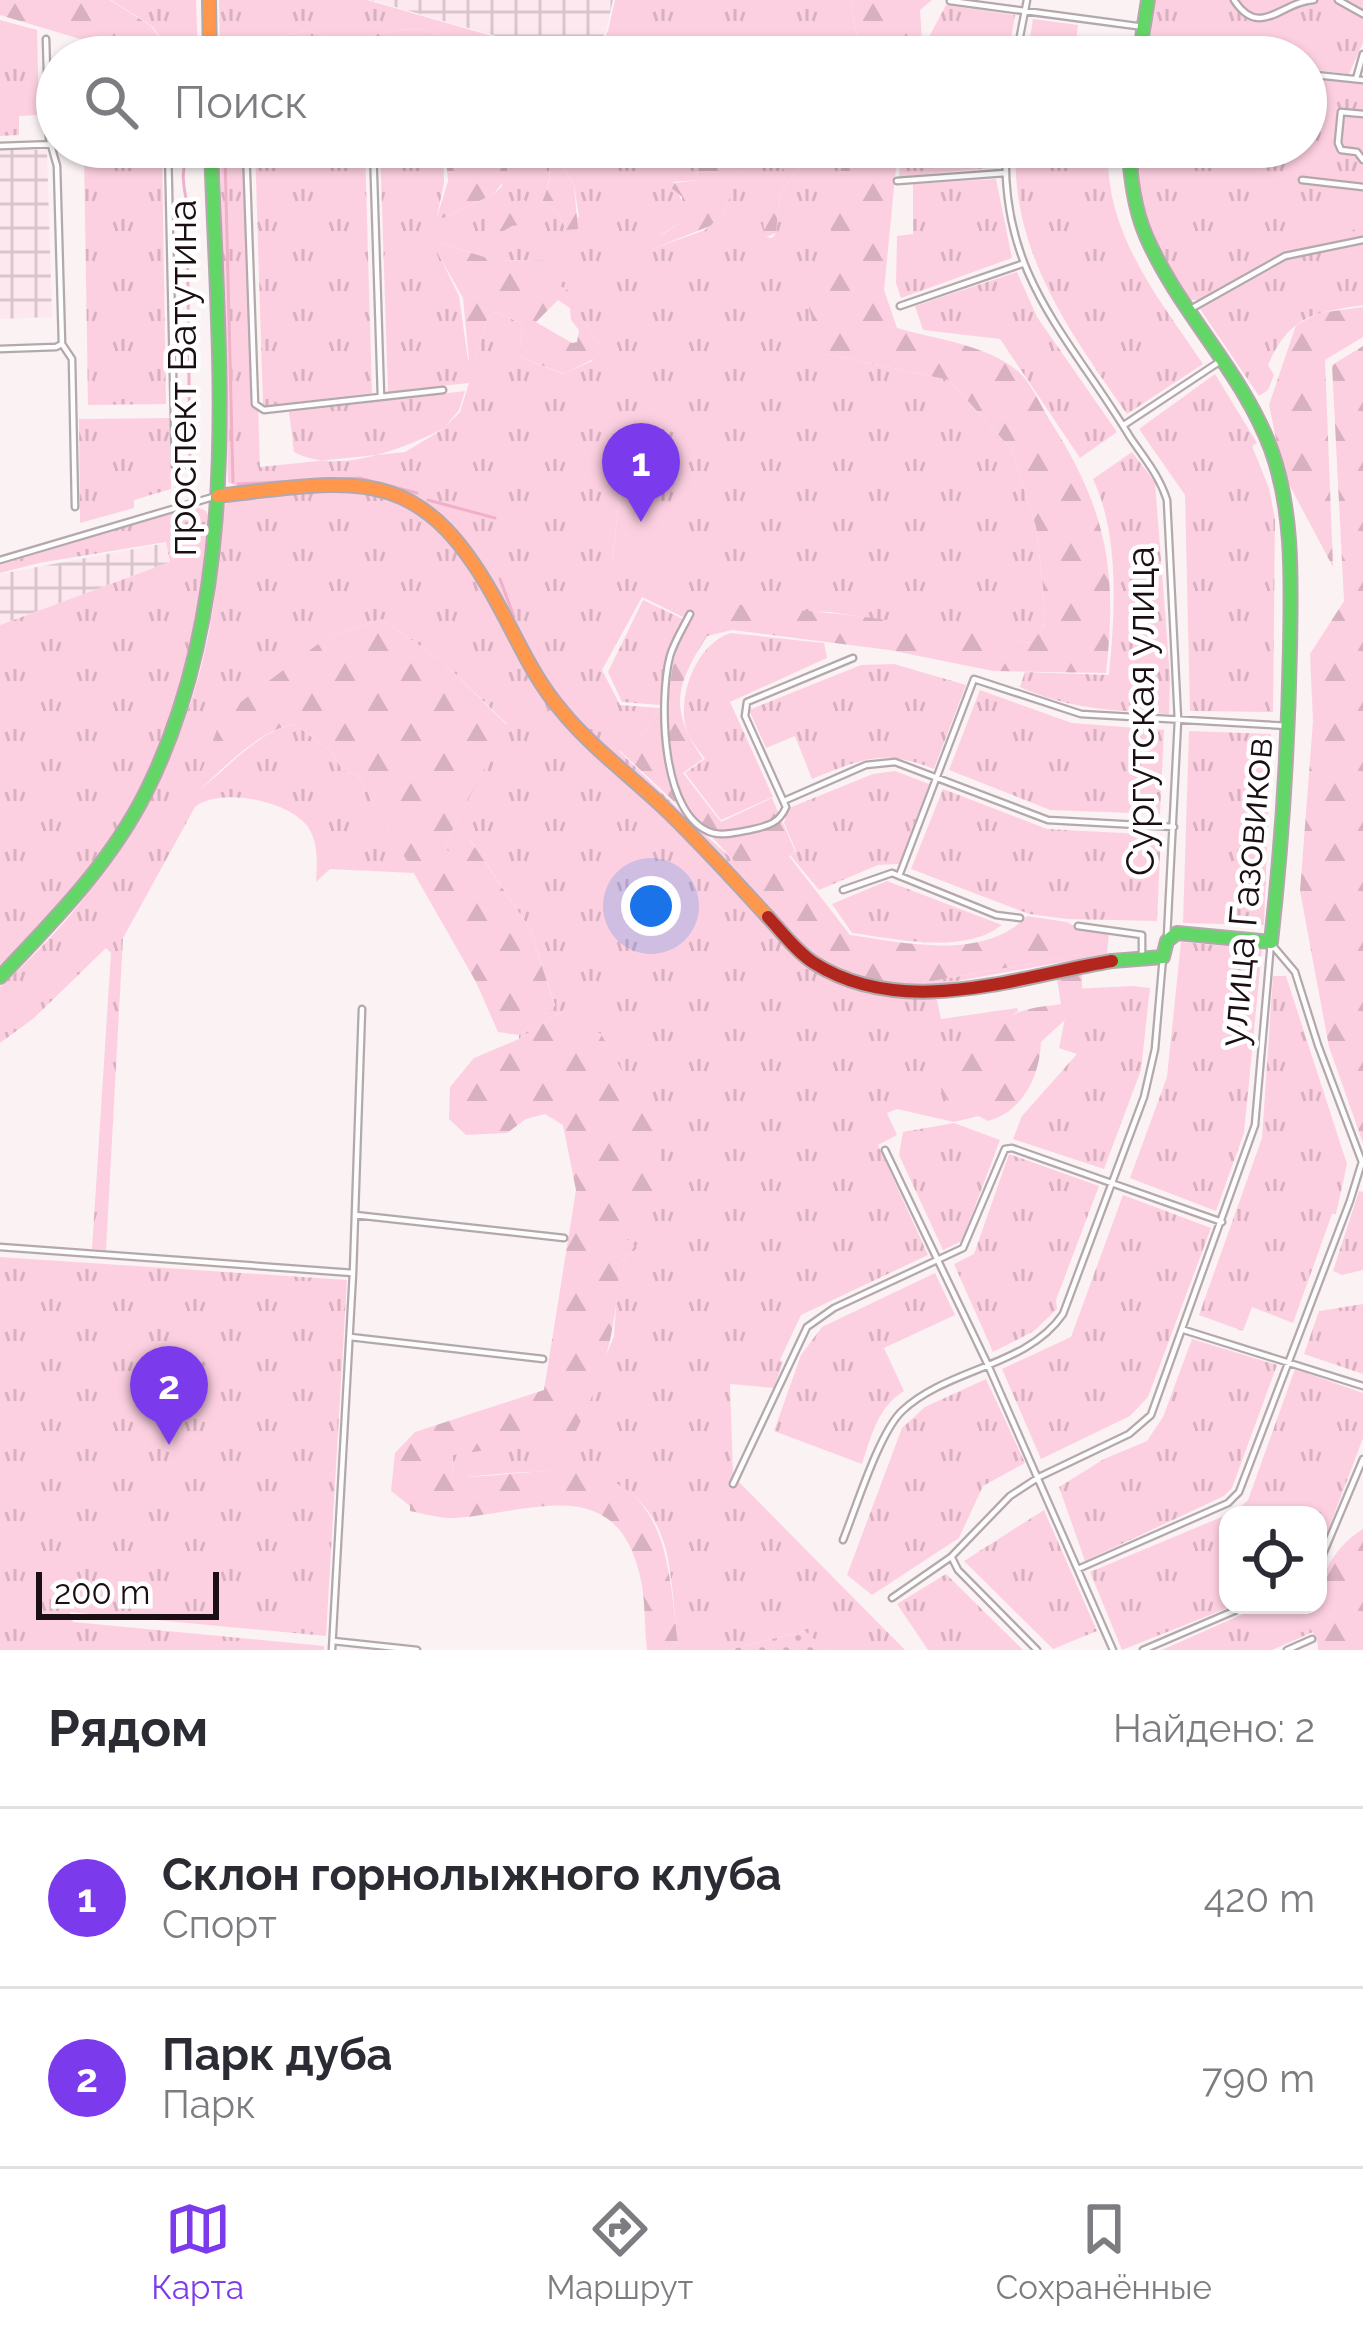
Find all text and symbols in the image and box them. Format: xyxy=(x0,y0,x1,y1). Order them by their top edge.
search box xyxy=(36,36,1327,168)
icon: search xyxy=(78,69,144,135)
text: Поиск xyxy=(174,76,308,129)
street label: проспект Ватутина xyxy=(159,199,205,557)
pin: 1 xyxy=(602,423,680,522)
street label: Сургутская улица xyxy=(1117,546,1163,876)
street label: улица Газовиков xyxy=(1209,736,1281,1048)
your location xyxy=(621,876,681,936)
pin: 2 xyxy=(130,1346,208,1445)
map controls xyxy=(1219,1506,1327,1614)
button: locate xyxy=(1219,1506,1327,1614)
scale bar xyxy=(36,1566,219,1619)
text: 200 m xyxy=(54,1573,150,1612)
text: Рядом xyxy=(48,1698,208,1758)
text: Найдено: 2 xyxy=(1113,1705,1315,1751)
text: Склон горнолыжного клуба xyxy=(162,1848,782,1901)
text: 1 xyxy=(77,1875,97,1921)
text: 420 m xyxy=(1204,1875,1315,1921)
text: Спорт xyxy=(162,1901,277,1947)
text: Парк дуба xyxy=(162,2028,392,2081)
text: 2 xyxy=(76,2055,98,2101)
text: 790 m xyxy=(1202,2055,1315,2101)
text: Парк xyxy=(162,2081,255,2127)
tab: Карта xyxy=(151,2196,244,2307)
tab: Маршрут xyxy=(546,2196,693,2307)
tab: Сохранённые xyxy=(996,2196,1212,2307)

